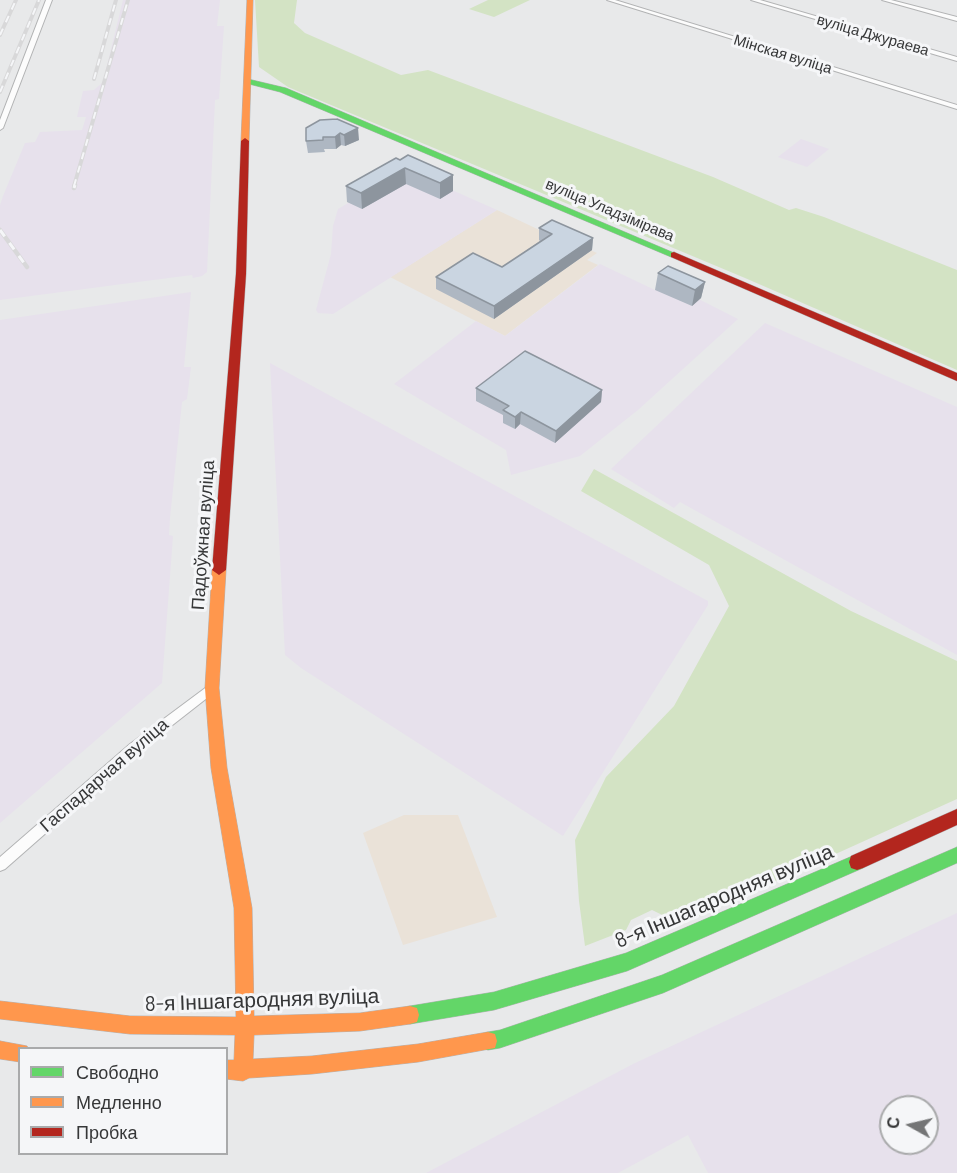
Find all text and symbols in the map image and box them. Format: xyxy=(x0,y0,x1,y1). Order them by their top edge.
street label: вуліца Джураева xyxy=(815,10,931,60)
street label: Мінская вуліца xyxy=(732,31,834,77)
street label: вуліца Уладзімірава xyxy=(543,175,677,245)
street label: Падоўжная вуліца xyxy=(187,459,219,611)
street label: Гаспадарчая вуліца xyxy=(35,713,173,837)
street label: 8-я Іншагародняя вуліца xyxy=(611,839,837,953)
street label: 8-я Іншагародняя вуліца xyxy=(144,983,380,1017)
legend xyxy=(18,1047,228,1155)
text: Свободно xyxy=(76,1061,159,1083)
text: Медленно xyxy=(76,1091,162,1113)
north arrow xyxy=(879,1095,939,1155)
text: С xyxy=(882,1116,903,1130)
text: Пробка xyxy=(76,1121,138,1143)

